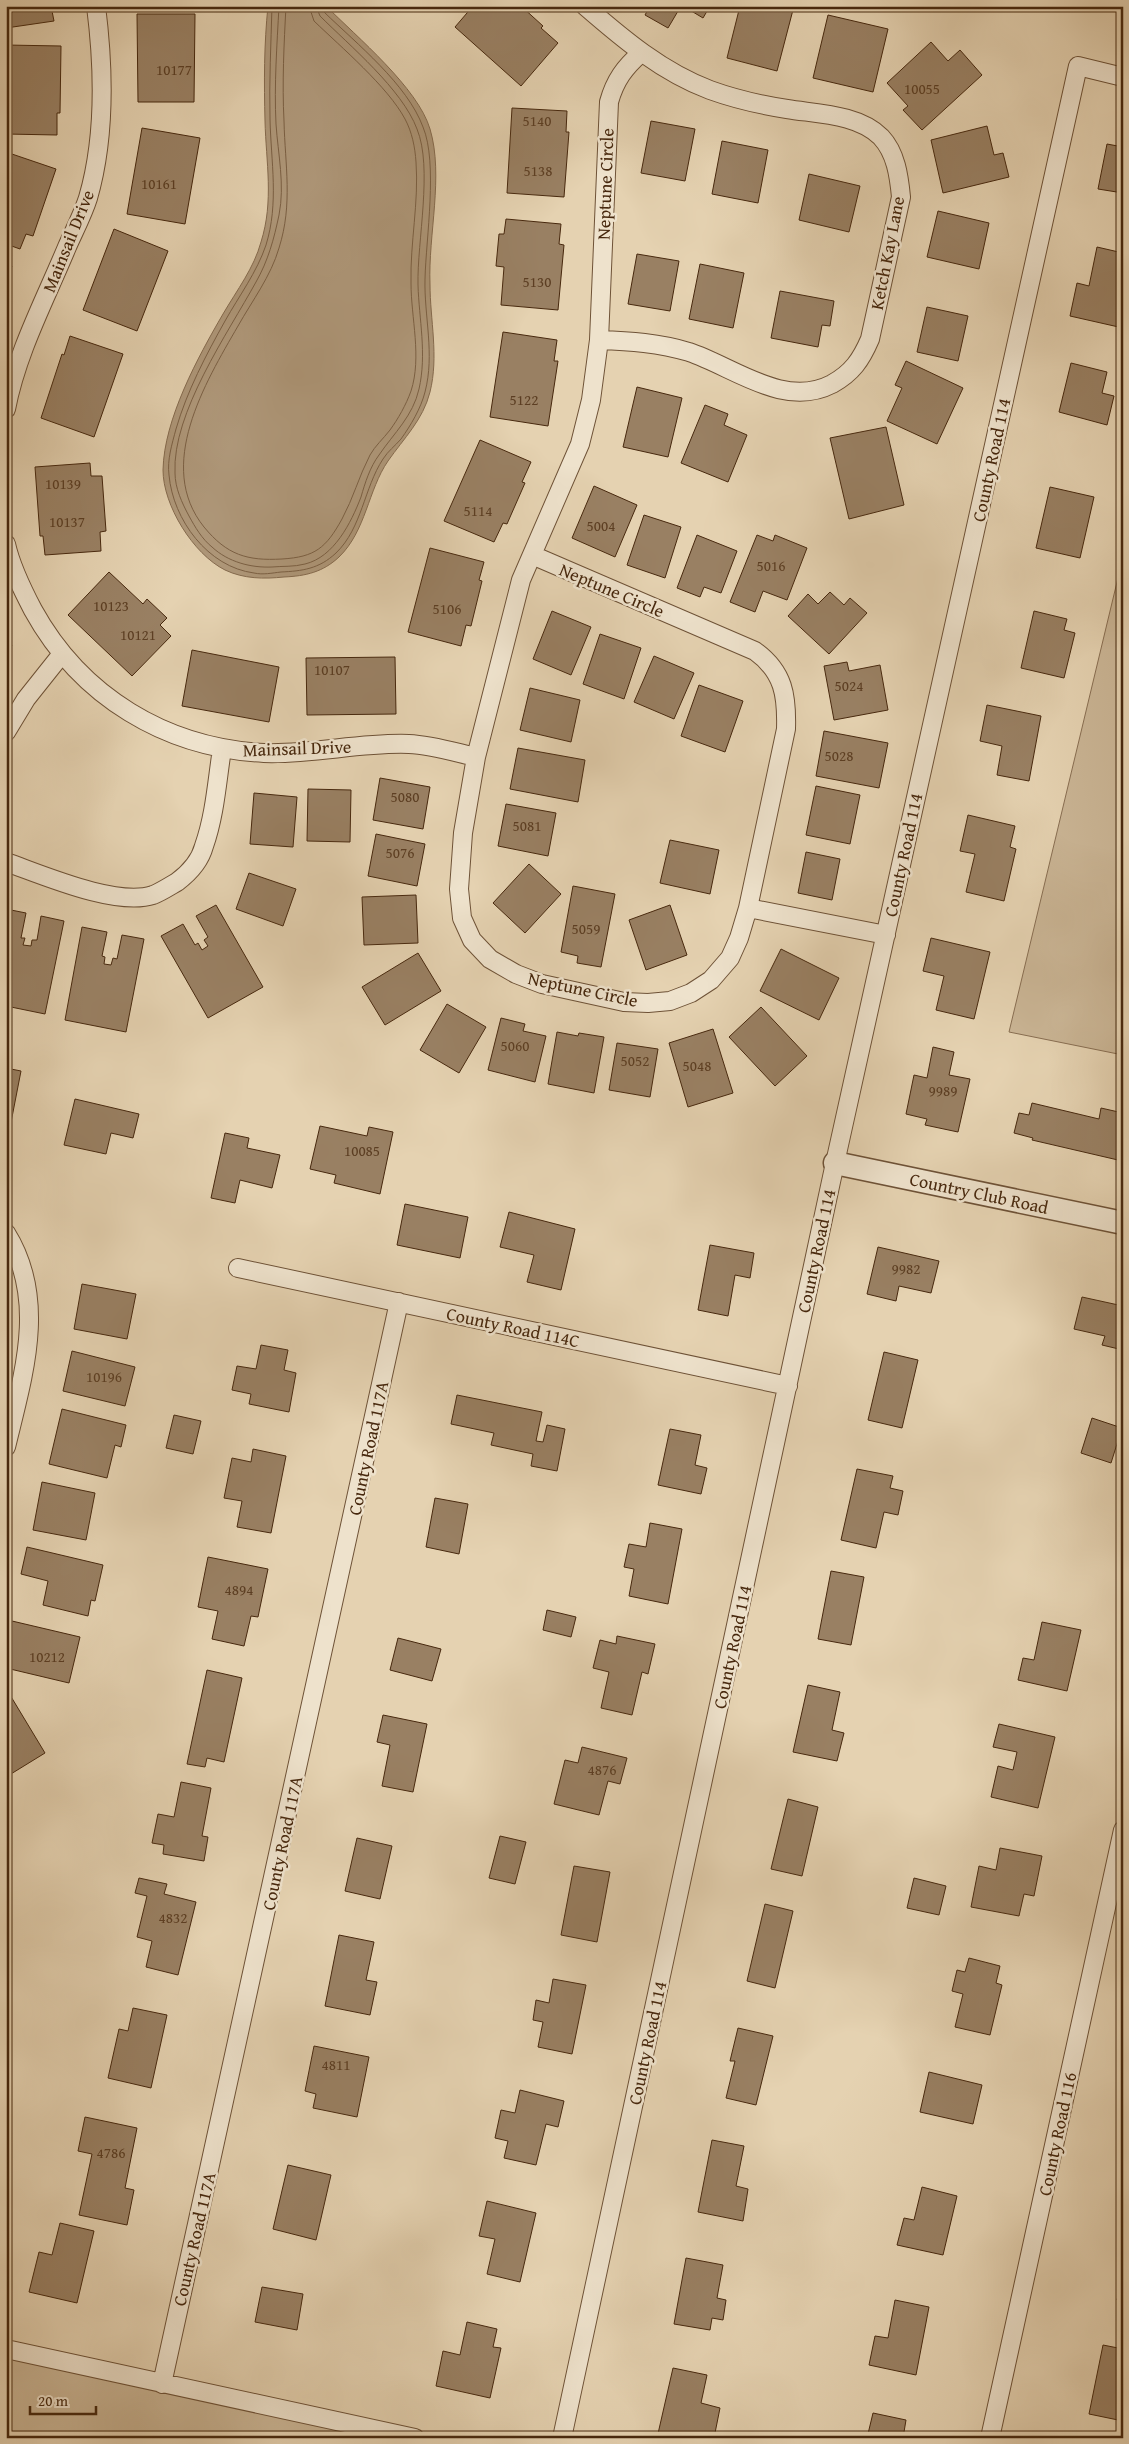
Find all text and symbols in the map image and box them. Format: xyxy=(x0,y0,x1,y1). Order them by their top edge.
house number: 10177 xyxy=(156,59,192,80)
house number: 10055 xyxy=(904,78,940,99)
house number: 5140 xyxy=(523,110,551,131)
street label: Neptune Circle xyxy=(590,128,620,240)
house number: 5138 xyxy=(524,160,552,181)
house number: 10161 xyxy=(141,173,177,194)
street label: Mainsail Drive xyxy=(35,186,101,296)
street label: Ketch Kay Lane xyxy=(863,194,911,312)
house number: 5130 xyxy=(523,271,551,292)
house number: 5122 xyxy=(510,389,538,410)
street label: County Road 114 xyxy=(965,396,1017,524)
house number: 10139 xyxy=(45,473,81,494)
house number: 5114 xyxy=(464,500,492,521)
house number: 10137 xyxy=(49,511,85,532)
house number: 5004 xyxy=(587,515,615,536)
house number: 5016 xyxy=(757,555,785,576)
street label: Neptune Circle xyxy=(555,556,669,624)
house number: 10123 xyxy=(93,595,129,616)
house number: 5106 xyxy=(433,598,461,619)
house number: 10121 xyxy=(120,624,156,645)
house number: 10107 xyxy=(314,659,350,680)
house number: 5024 xyxy=(835,675,863,696)
street label: Mainsail Drive xyxy=(242,733,352,763)
house number: 5028 xyxy=(825,745,853,766)
house number: 5080 xyxy=(391,786,419,807)
street label: County Road 114 xyxy=(877,791,929,919)
house number: 5081 xyxy=(513,815,541,836)
house number: 5076 xyxy=(386,842,414,863)
house number: 5059 xyxy=(572,918,600,939)
street label: Neptune Circle xyxy=(526,964,640,1014)
house number: 5060 xyxy=(501,1035,529,1056)
house number: 5052 xyxy=(621,1050,649,1071)
house number: 5048 xyxy=(683,1055,711,1076)
house number: 9989 xyxy=(929,1080,957,1101)
house number: 10085 xyxy=(344,1140,380,1161)
street label: Country Club Road xyxy=(907,1165,1051,1221)
street label: County Road 114 xyxy=(790,1187,842,1315)
house number: 9982 xyxy=(892,1258,920,1279)
street label: County Road 114C xyxy=(444,1300,582,1354)
house number: 10196 xyxy=(86,1366,122,1387)
street label: County Road 117A xyxy=(341,1378,395,1518)
house number: 4894 xyxy=(225,1579,253,1600)
street label: County Road 114 xyxy=(706,1583,758,1711)
house number: 10212 xyxy=(29,1646,65,1667)
house number: 4876 xyxy=(588,1759,616,1780)
street label: County Road 117A xyxy=(255,1773,309,1913)
house number: 4832 xyxy=(159,1907,187,1928)
street label: County Road 114 xyxy=(621,1979,673,2107)
house number: 4811 xyxy=(322,2054,350,2075)
street label: County Road 116 xyxy=(1031,2070,1083,2198)
house number: 4786 xyxy=(97,2142,125,2163)
street label: County Road 117A xyxy=(165,2169,223,2309)
scale bar xyxy=(30,2384,96,2416)
text: 20 m xyxy=(38,2390,69,2411)

